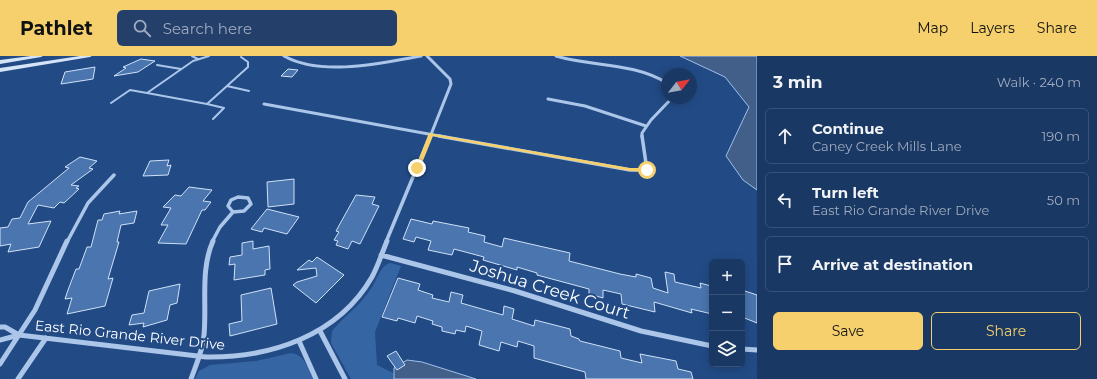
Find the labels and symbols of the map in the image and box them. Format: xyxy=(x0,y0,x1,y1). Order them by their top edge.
north arrow xyxy=(661,68,697,104)
route end xyxy=(408,159,426,177)
route start xyxy=(638,161,656,179)
street label: Joshua Creek Court xyxy=(467,255,633,323)
street label: East Rio Grande River Drive xyxy=(34,316,226,354)

